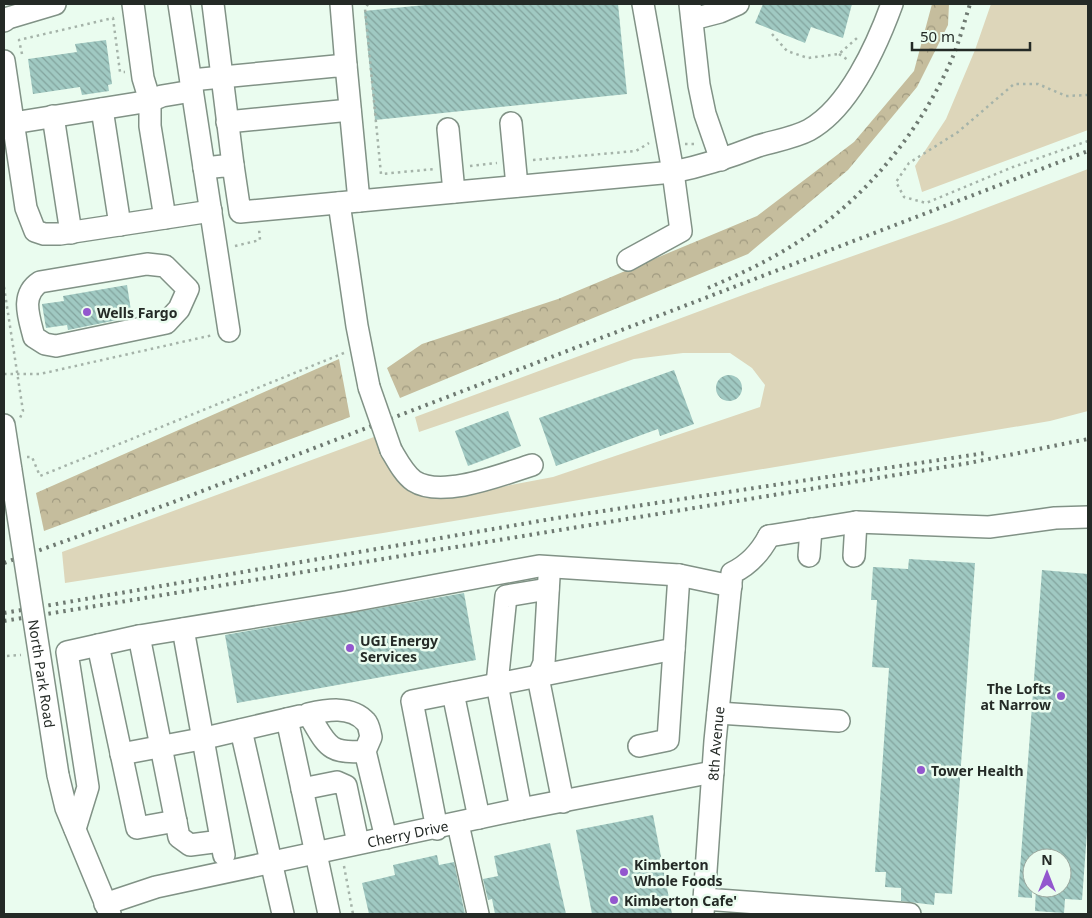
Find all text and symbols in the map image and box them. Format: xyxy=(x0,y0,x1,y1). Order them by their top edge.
scale bar xyxy=(912,20,1030,52)
text: 50 m xyxy=(920,26,955,46)
place label: Wells Fargo xyxy=(97,303,178,322)
marker: Wells Fargo xyxy=(81,306,93,318)
street label: North Park Road xyxy=(25,618,60,729)
place label: UGI Energy Services xyxy=(360,631,438,666)
marker: UGI Energy Services xyxy=(344,642,356,654)
place label: The Lofts at Narrow xyxy=(980,679,1051,714)
marker: The Lofts at Narrow xyxy=(1055,690,1067,702)
street label: 8th Avenue xyxy=(703,705,728,781)
place label: Tower Health xyxy=(931,761,1024,780)
marker: Tower Health xyxy=(915,764,927,776)
street label: Cherry Drive xyxy=(365,815,450,851)
north arrow xyxy=(1022,848,1072,898)
text: N xyxy=(1041,850,1053,869)
place label: Kimberton Whole Foods xyxy=(634,855,723,890)
marker: Kimberton Whole Foods xyxy=(618,866,630,878)
place label: Kimberton Cafe' xyxy=(624,891,737,910)
marker: Kimberton Cafe' xyxy=(608,894,620,906)

